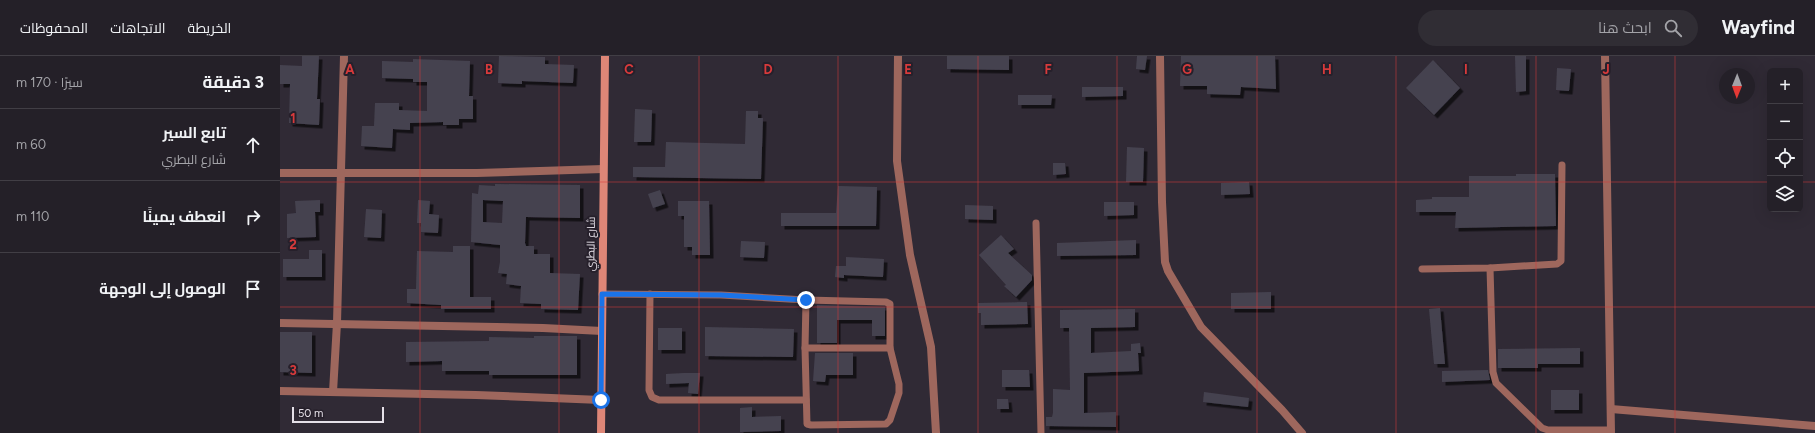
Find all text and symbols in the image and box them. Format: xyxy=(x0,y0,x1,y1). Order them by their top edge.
search box xyxy=(1418,10,1698,46)
text: Wayfind xyxy=(1722,16,1795,39)
icon: search xyxy=(1662,17,1684,39)
text: ابحث هنا xyxy=(1598,19,1652,37)
text: المحفوظات xyxy=(20,20,88,37)
text: الاتجاهات xyxy=(110,20,166,37)
text: الخريطة xyxy=(188,20,231,37)
text: A xyxy=(345,62,355,77)
text: B xyxy=(485,62,493,77)
text: C xyxy=(624,62,634,77)
text: D xyxy=(763,62,773,77)
text: E xyxy=(904,62,912,77)
text: F xyxy=(1044,62,1052,77)
text: G xyxy=(1182,62,1192,77)
text: H xyxy=(1322,62,1332,77)
text: I xyxy=(1464,62,1468,77)
text: J xyxy=(1602,62,1610,77)
north arrow xyxy=(1719,68,1755,104)
map controls xyxy=(1767,68,1803,212)
button: + xyxy=(1767,68,1803,104)
text: 3 دقيقة xyxy=(202,72,264,92)
text: سيرًا · 170 m xyxy=(16,75,83,90)
button: − xyxy=(1767,104,1803,140)
text: 1 xyxy=(290,111,296,126)
text: تابع السير xyxy=(163,124,226,142)
icon: ahead xyxy=(242,134,264,156)
text: 60 m xyxy=(16,137,46,152)
button: locate xyxy=(1767,140,1803,176)
text: شارع البطري xyxy=(161,152,226,167)
button: layers xyxy=(1767,176,1803,212)
icon: right xyxy=(242,206,264,228)
text: انعطف يمينًا xyxy=(142,208,226,226)
text: 110 m xyxy=(16,209,49,224)
street label: شارع البطري xyxy=(584,217,600,271)
text: 2 xyxy=(289,237,297,252)
icon: arrive xyxy=(242,278,264,300)
text: الوصول إلى الوجهة xyxy=(99,280,226,298)
route end xyxy=(797,291,815,309)
text: 3 xyxy=(289,363,297,378)
route start xyxy=(592,391,610,409)
scale bar xyxy=(292,405,384,424)
text: 50 m xyxy=(298,407,323,420)

